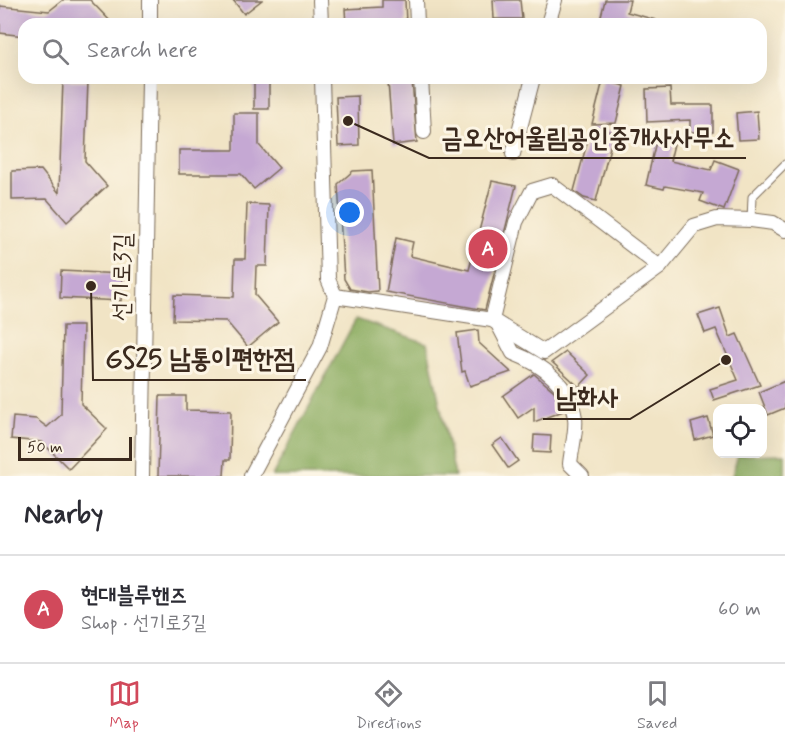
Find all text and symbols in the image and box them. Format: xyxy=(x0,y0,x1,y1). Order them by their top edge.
search box xyxy=(18,18,767,84)
icon: search xyxy=(39,35,72,68)
text: Search here xyxy=(87,37,198,65)
callout: 금오산어울림공인중개사사무소 xyxy=(429,114,746,158)
text: 금오산어울림공인중개사사무소 xyxy=(442,122,734,156)
your location xyxy=(335,198,364,227)
pin: A xyxy=(468,226,508,272)
street label: 선기로3길 xyxy=(107,233,139,321)
callout: GS25 남통이편한점 xyxy=(93,336,306,380)
text: GS25 남통이편한점 xyxy=(105,343,295,377)
callout: 남화사 xyxy=(543,375,630,419)
text: 남화사 xyxy=(556,382,618,416)
map controls xyxy=(713,404,767,458)
button: locate xyxy=(713,404,767,458)
scale bar xyxy=(18,434,132,462)
text: 50 m xyxy=(27,437,63,458)
text: Nearby xyxy=(24,498,103,532)
text: 현대블루핸즈 xyxy=(81,582,187,610)
text: A xyxy=(37,596,50,623)
text: 60 m xyxy=(718,596,761,623)
text: Shop · 선기로3길 xyxy=(81,610,207,637)
tab: Map xyxy=(108,677,141,734)
tab: Directions xyxy=(356,677,422,734)
tab: Saved xyxy=(637,677,677,734)

